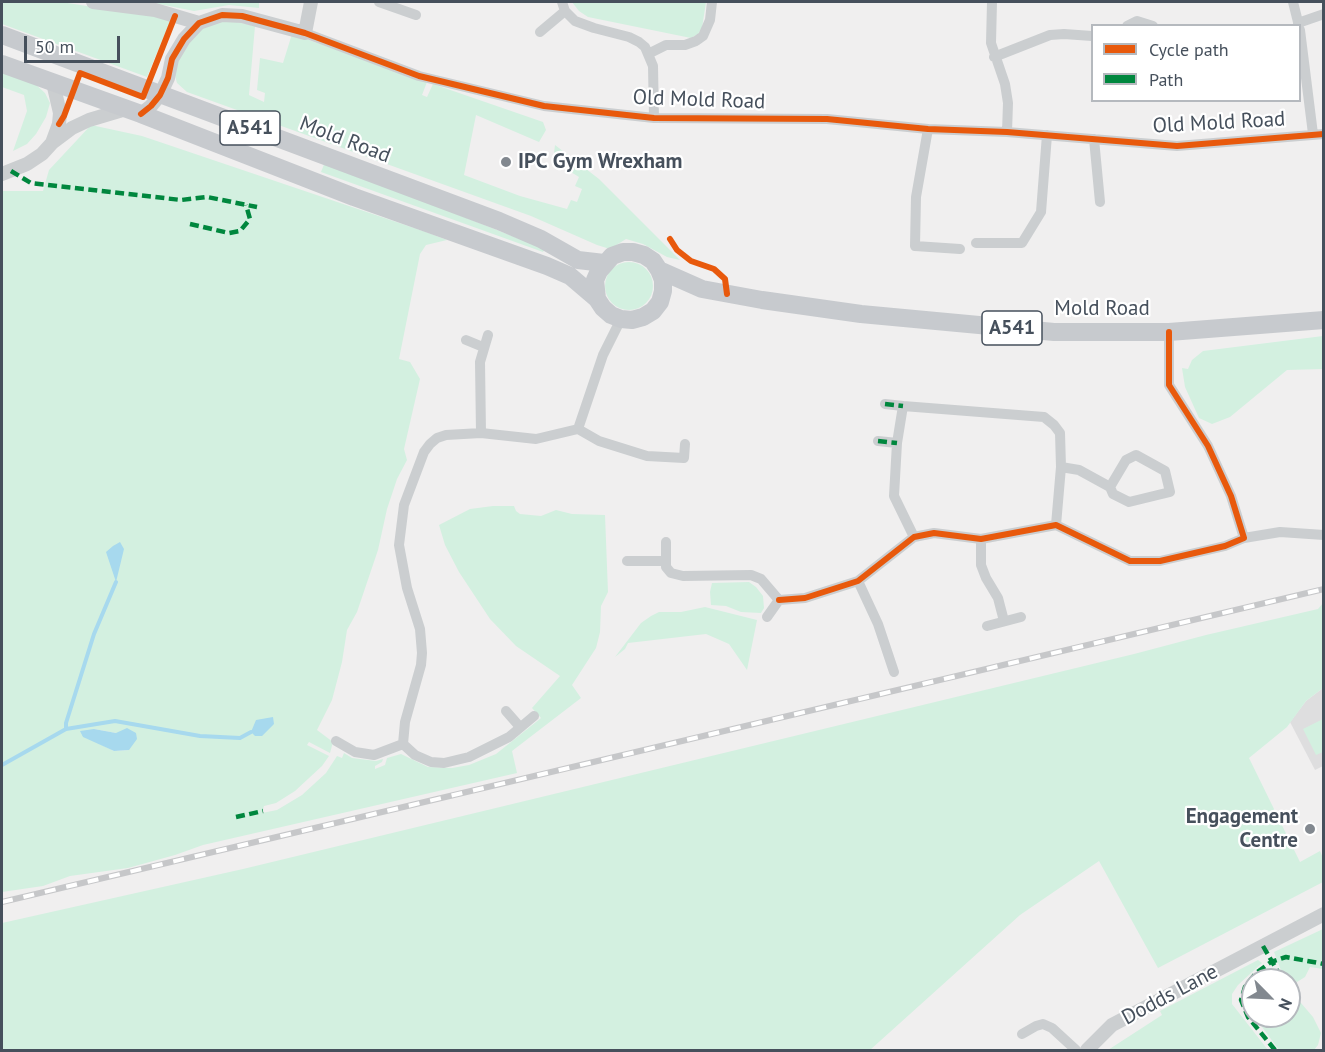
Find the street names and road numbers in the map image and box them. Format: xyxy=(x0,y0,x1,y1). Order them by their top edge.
street label: Old Mold Road xyxy=(632,85,766,115)
street label: Old Mold Road xyxy=(1152,107,1286,139)
road number: A541 xyxy=(220,111,280,145)
street label: Mold Road xyxy=(296,111,394,169)
street label: Mold Road xyxy=(1054,296,1150,322)
road number: A541 xyxy=(982,311,1042,345)
street label: Dodds Lane xyxy=(1118,959,1222,1031)

